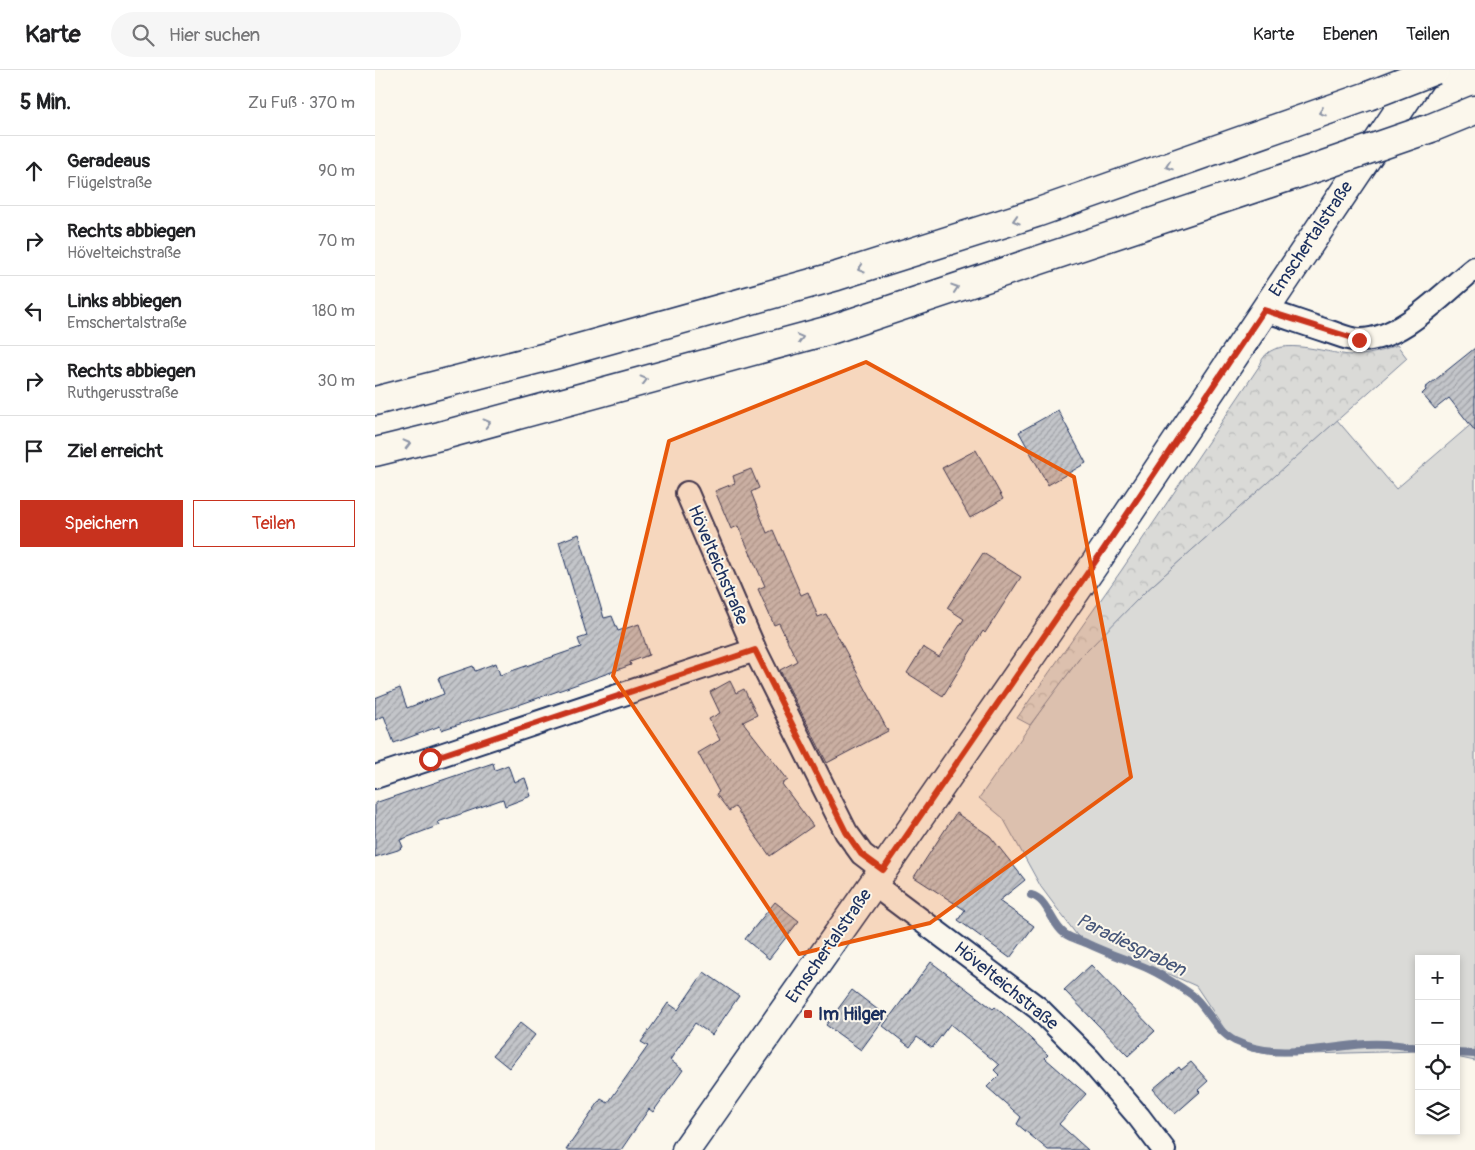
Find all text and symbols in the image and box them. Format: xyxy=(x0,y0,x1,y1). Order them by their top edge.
search box xyxy=(111,12,461,57)
text: Karte xyxy=(25,20,81,49)
icon: search xyxy=(129,21,157,49)
text: Hier suchen xyxy=(169,23,260,47)
text: Karte xyxy=(1253,23,1294,46)
text: Ebenen xyxy=(1322,23,1378,46)
text: Teilen xyxy=(1406,23,1450,46)
text: 5 Min. xyxy=(20,89,71,116)
text: Zu Fuß · 370 m xyxy=(248,93,355,113)
one-way arrow xyxy=(1318,106,1327,116)
text: Geradeaus xyxy=(67,149,150,173)
icon: ahead xyxy=(20,157,48,185)
one-way arrow xyxy=(1165,160,1174,170)
text: 90 m xyxy=(318,161,355,181)
text: Flügelstraße xyxy=(67,173,152,193)
street label: Emschertalstraße xyxy=(1264,177,1358,301)
one-way arrow xyxy=(1012,214,1020,224)
text: Rechts abbiegen xyxy=(67,219,196,243)
icon: right xyxy=(20,227,48,255)
text: 70 m xyxy=(318,231,355,251)
text: Hövelteichstraße xyxy=(67,243,181,263)
one-way arrow xyxy=(857,263,865,273)
one-way arrow xyxy=(950,284,959,294)
text: Links abbiegen xyxy=(67,289,182,313)
icon: left xyxy=(20,297,48,325)
text: 180 m xyxy=(312,301,355,321)
text: Emschertalstraße xyxy=(67,313,187,333)
route end xyxy=(1348,329,1371,352)
one-way arrow xyxy=(796,333,804,343)
text: Rechts abbiegen xyxy=(67,359,196,383)
icon: right xyxy=(20,367,48,395)
text: 30 m xyxy=(317,371,355,391)
one-way arrow xyxy=(639,376,647,386)
text: Ruthgerusstraße xyxy=(67,383,178,403)
one-way arrow xyxy=(483,418,491,429)
icon: arrive xyxy=(20,437,48,465)
text: Ziel erreicht xyxy=(67,439,163,463)
one-way arrow xyxy=(403,439,412,450)
button: Speichern xyxy=(20,500,183,547)
button: Teilen xyxy=(193,500,355,547)
street label: Hövelteichstraße xyxy=(682,502,754,629)
route start xyxy=(419,748,442,771)
street label: Emschertalstraße xyxy=(781,884,877,1008)
water label: Paradiesgraben xyxy=(1072,908,1191,982)
street label: Hövelteichstraße xyxy=(949,937,1063,1035)
map controls xyxy=(1415,955,1460,1135)
button: + xyxy=(1415,955,1460,1000)
button: − xyxy=(1415,1000,1460,1045)
place label: Im Hilger xyxy=(818,1003,887,1026)
marker: Im Hilger xyxy=(802,1008,814,1020)
button: locate xyxy=(1415,1045,1460,1090)
button: layers xyxy=(1415,1090,1460,1135)

